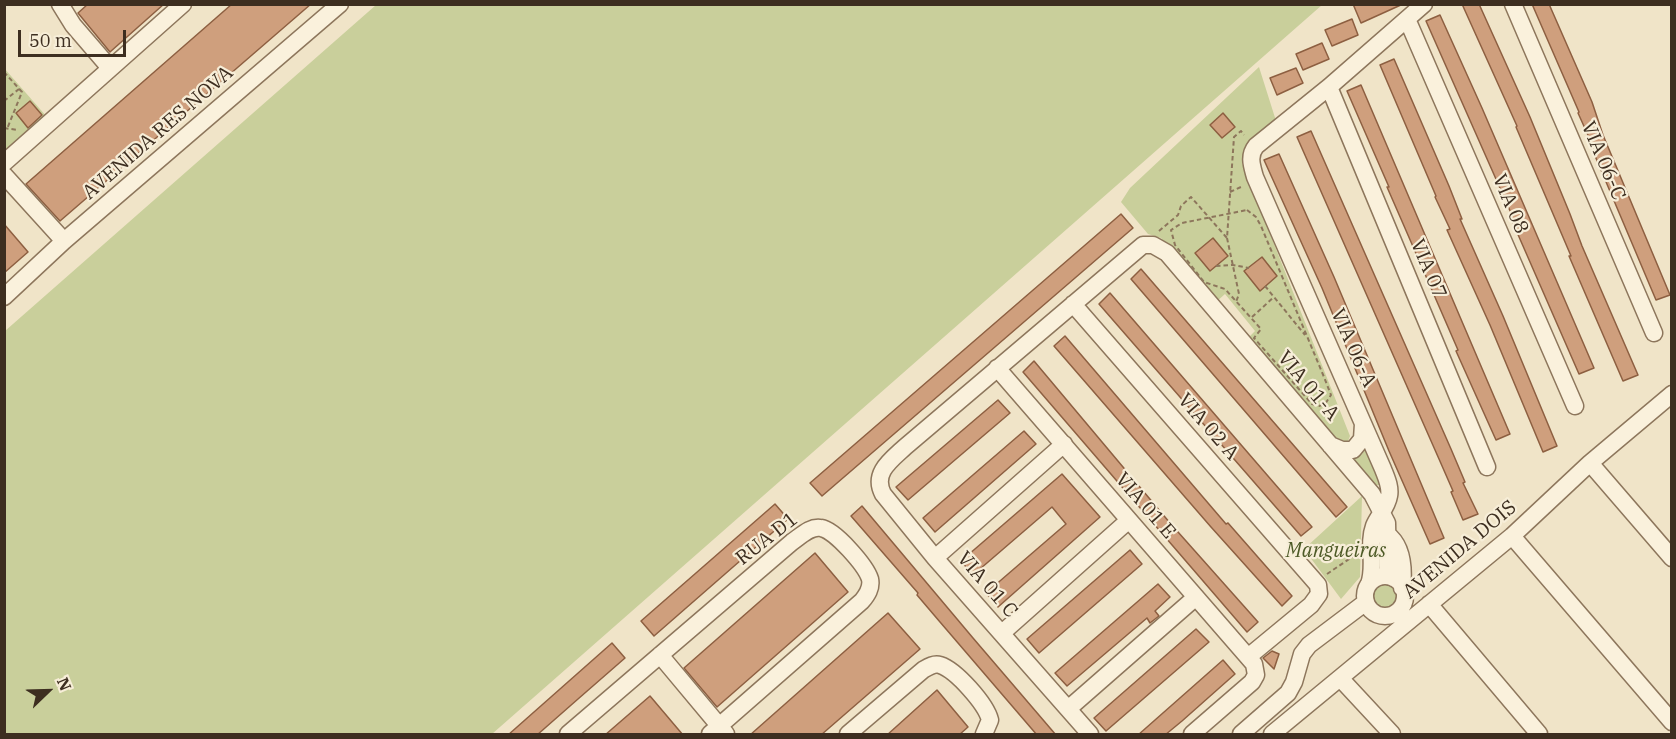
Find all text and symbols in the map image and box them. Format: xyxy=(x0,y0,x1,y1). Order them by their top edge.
scale bar xyxy=(21,18,129,56)
text: 50 m xyxy=(29,29,72,52)
street label: AVENIDA RES NOVA xyxy=(78,61,238,205)
street label: VIA 06-C xyxy=(1576,118,1630,204)
street label: VIA 08 xyxy=(1487,171,1533,237)
street label: VIA 07 xyxy=(1405,236,1451,302)
street label: VIA 06-A xyxy=(1325,305,1381,391)
street label: VIA 01-A xyxy=(1272,346,1344,426)
street label: VIA 02 A xyxy=(1172,389,1244,465)
street label: VIA 01 E xyxy=(1110,468,1180,544)
street label: AVENIDA DOIS xyxy=(1398,496,1522,604)
street label: RUA D1 xyxy=(731,507,803,571)
park label: Mangueiras xyxy=(1286,539,1386,563)
street label: VIA 01 C xyxy=(952,547,1022,623)
north arrow xyxy=(18,661,78,721)
text: N xyxy=(53,674,76,694)

